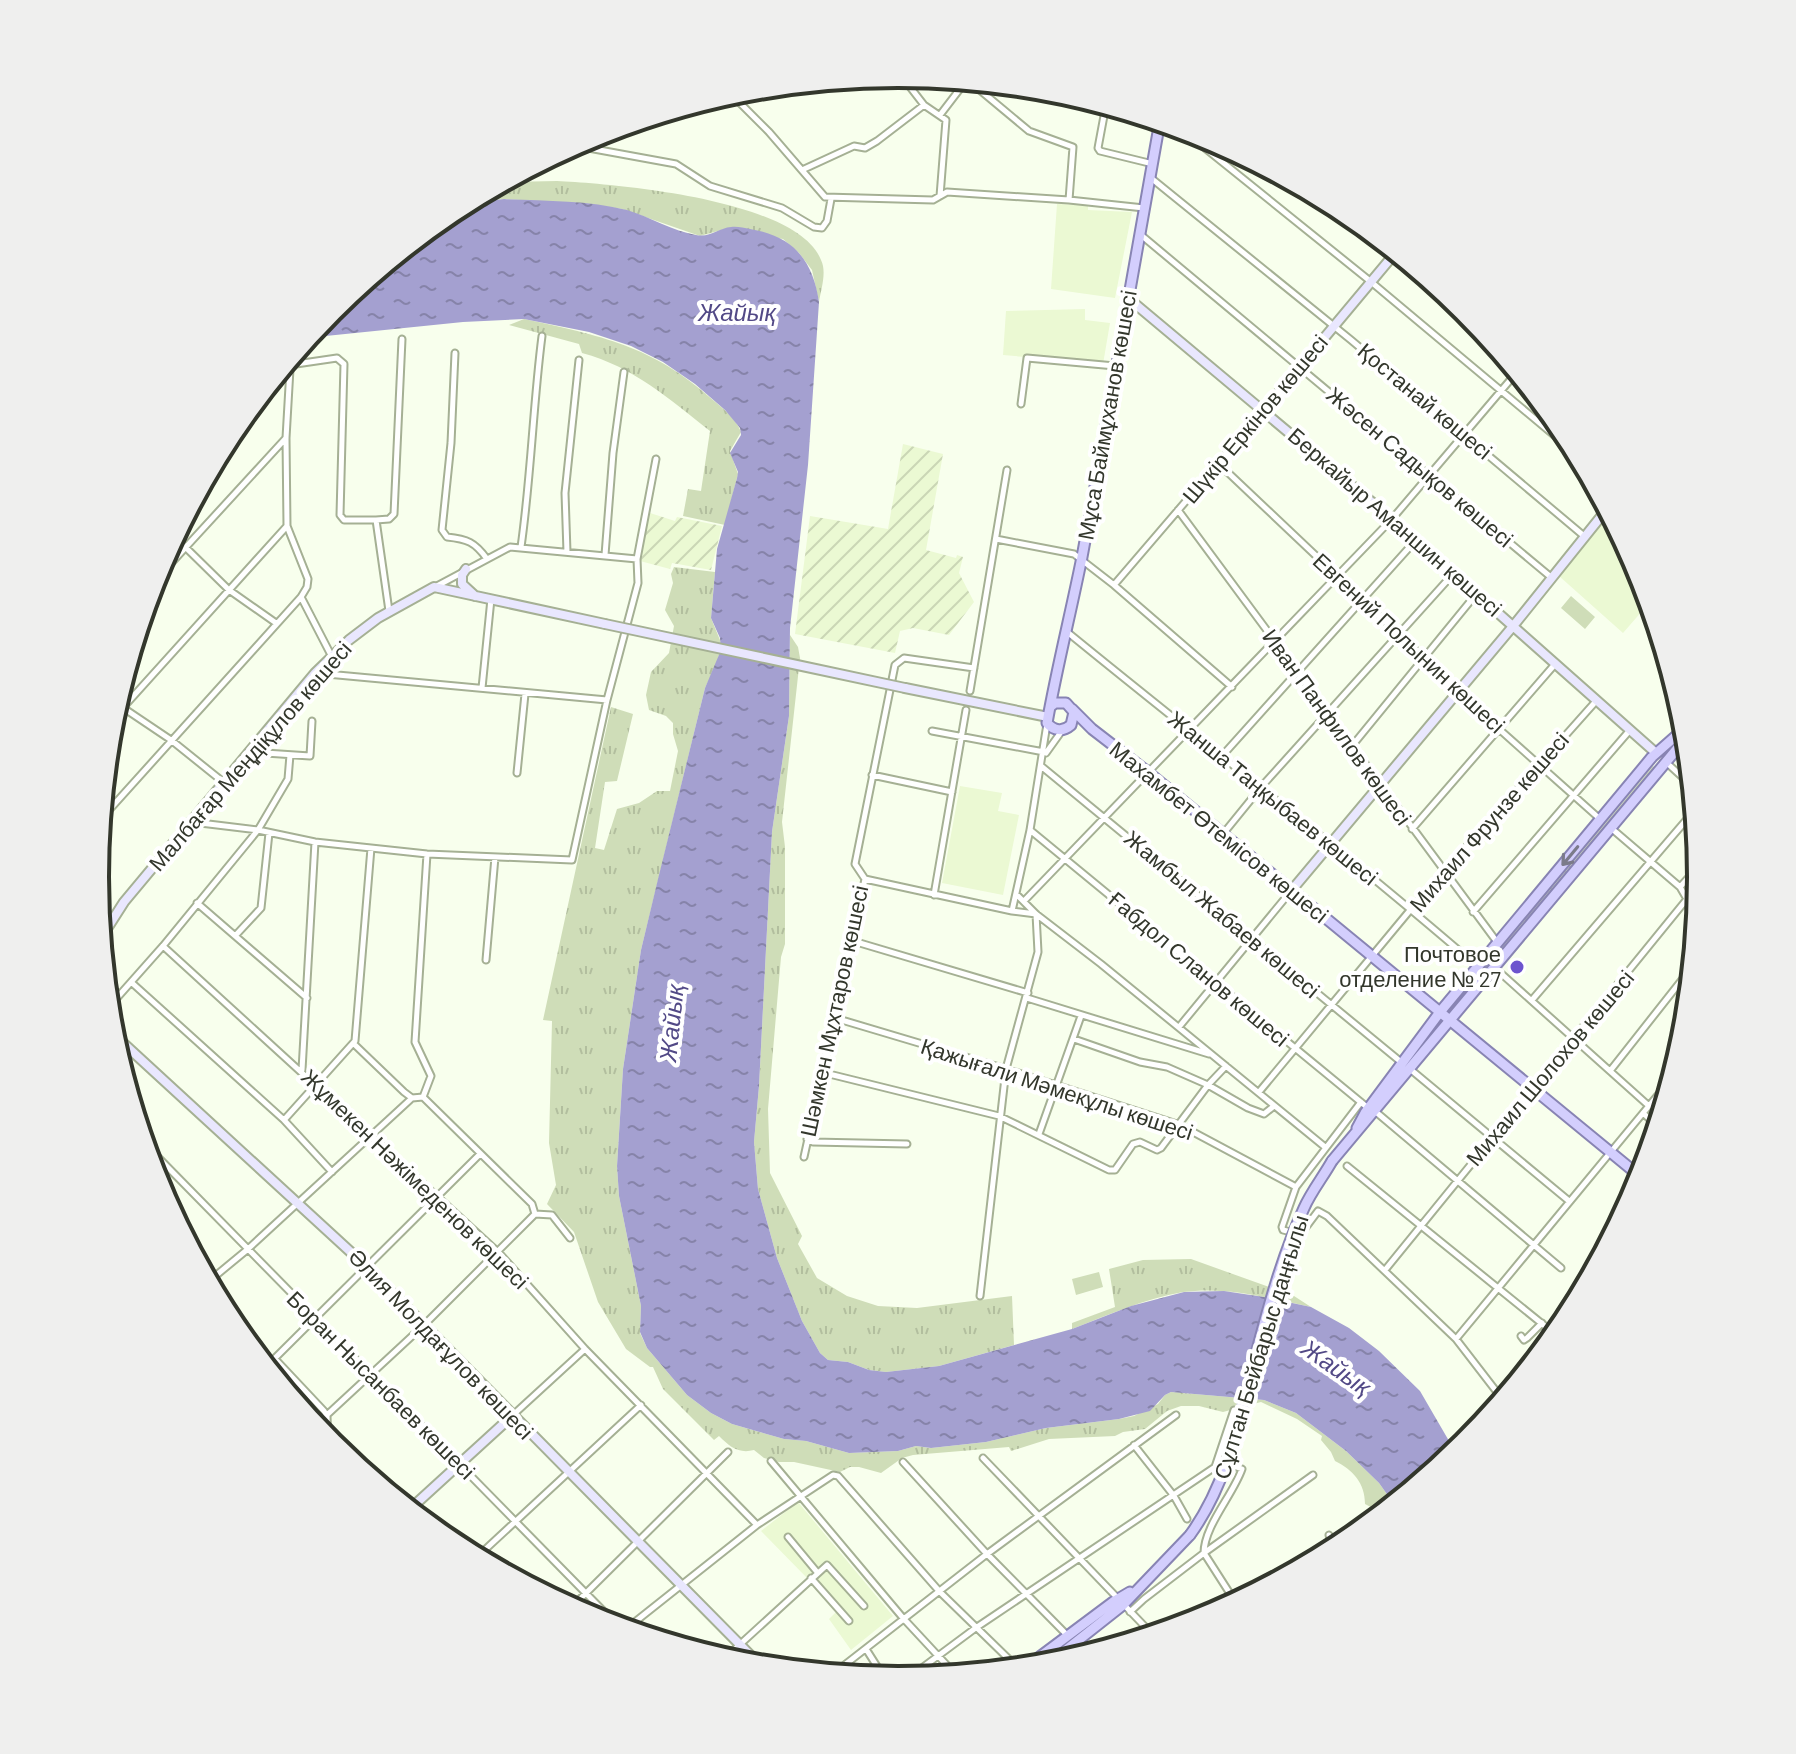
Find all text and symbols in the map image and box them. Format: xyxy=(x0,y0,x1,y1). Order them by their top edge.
street label: Мұса Баймұханов көшесі xyxy=(1071,288,1142,542)
water label: Жайық xyxy=(697,297,778,326)
street label: Шүкір Еркінов көшесі xyxy=(1176,329,1333,508)
street label: Қостанай көшесі xyxy=(1353,337,1498,465)
street label: Жәсен Садықов көшесі xyxy=(1322,381,1519,552)
street label: Беркайыр Аманшин көшесі xyxy=(1283,421,1508,622)
street label: Евгений Полынин көшесі xyxy=(1309,547,1511,738)
street label: Иван Панфилов көшесі xyxy=(1257,623,1418,830)
street label: Малбағар Меңдіқұлов көшесі xyxy=(143,635,357,876)
street label: Жанша Таңқыбаев көшесі xyxy=(1163,705,1384,890)
street label: Михаил Фрунзе көшесі xyxy=(1403,726,1574,917)
street label: Махамбет Өтемісов көшесі xyxy=(1105,735,1334,927)
street label: Жамбыл Жабаев көшесі xyxy=(1120,824,1325,1002)
one-way arrow xyxy=(1561,846,1579,866)
street label: Шәмкен Мұхтаров көшесі xyxy=(794,883,873,1139)
street label: Ғабдол Сланов көшесі xyxy=(1103,885,1295,1052)
place label: Почтовое отделение № 27 xyxy=(1339,940,1501,992)
marker: Почтовое отделение № 27 xyxy=(1508,958,1526,976)
street label: Михаил Шолохов көшесі xyxy=(1460,964,1639,1170)
water label: Жайық xyxy=(652,981,689,1064)
street label: Қажығали Мәмекұлы көшесі xyxy=(918,1032,1197,1145)
street label: Жұмекен Нәжімеденов көшесі xyxy=(296,1063,534,1294)
street label: Сұлтан Бейбарыс даңғылы xyxy=(1207,1212,1314,1482)
street label: Әлия Молдағұлов көшесі xyxy=(343,1243,539,1444)
street label: Боран Нысанбаев көшесі xyxy=(282,1285,481,1484)
water label: Жайық xyxy=(1296,1332,1378,1402)

